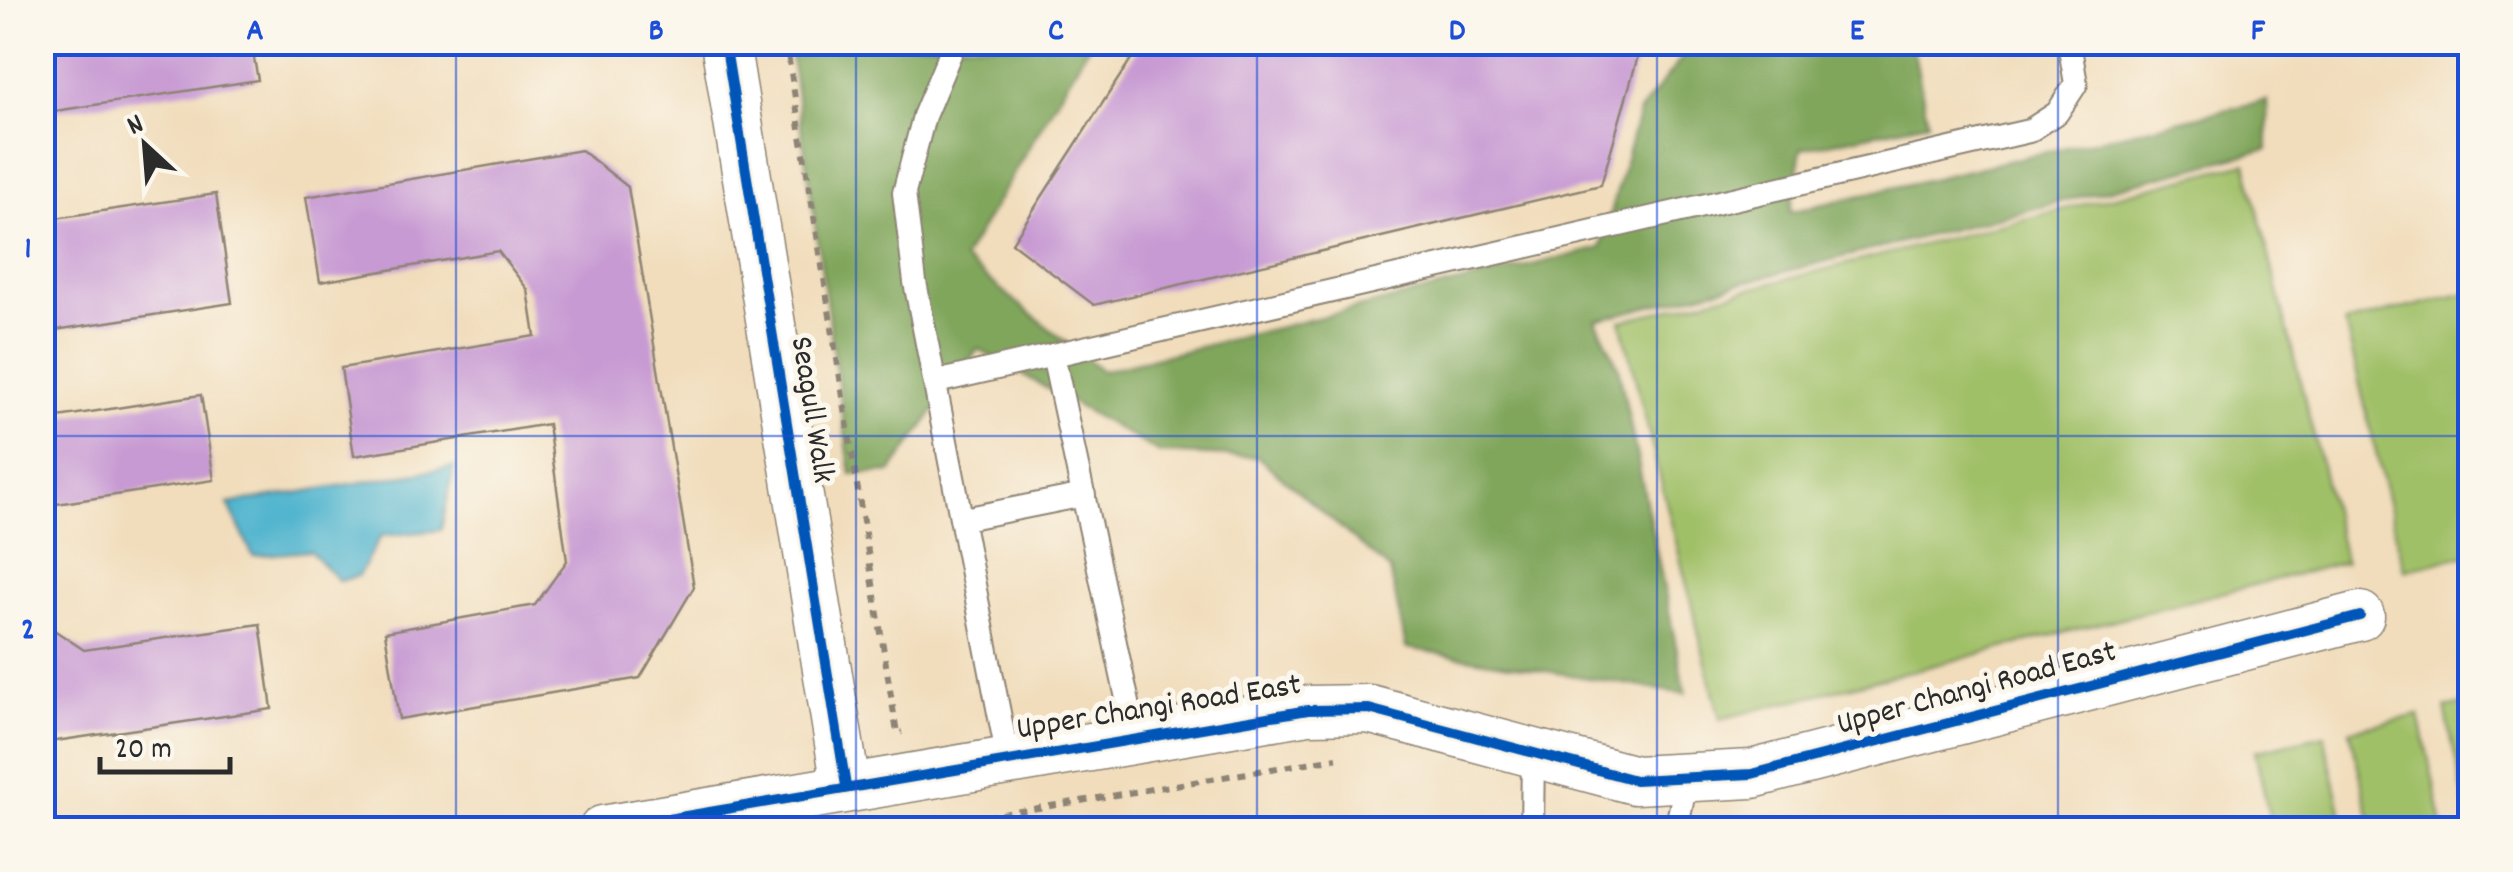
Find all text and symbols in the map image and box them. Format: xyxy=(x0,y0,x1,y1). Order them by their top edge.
text: A xyxy=(246,10,264,56)
text: B xyxy=(648,10,664,56)
text: C xyxy=(1048,10,1064,56)
text: D xyxy=(1449,10,1466,56)
text: E xyxy=(1850,10,1865,56)
text: F xyxy=(2251,10,2266,56)
north arrow xyxy=(95,95,195,195)
text: N xyxy=(121,106,151,148)
text: 1 xyxy=(24,228,32,274)
street label: Seagull Walk xyxy=(776,333,844,487)
text: 2 xyxy=(21,609,35,655)
street label: Upper Changi Road East xyxy=(1832,631,2122,749)
street label: Upper Changi Road East xyxy=(1013,664,1305,754)
scale bar xyxy=(100,712,230,774)
text: 20 m xyxy=(115,730,172,773)

